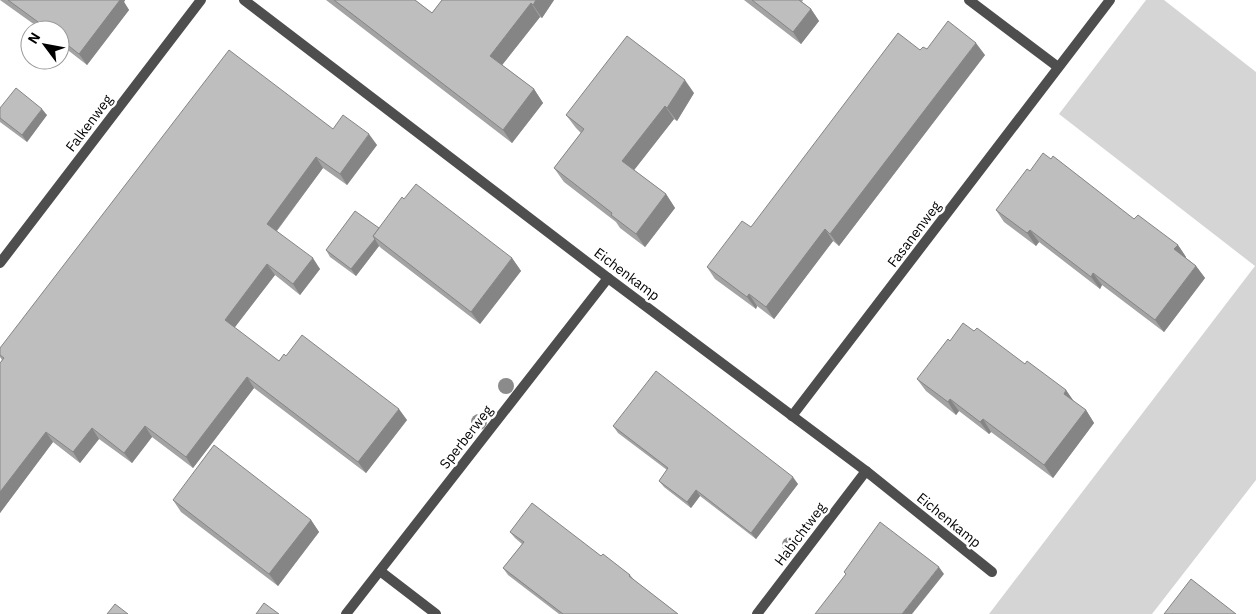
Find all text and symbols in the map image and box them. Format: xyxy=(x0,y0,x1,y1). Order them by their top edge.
north arrow xyxy=(20,20,70,70)
text: N xyxy=(24,29,44,47)
street label: Falkenweg xyxy=(62,90,117,155)
street label: Fasanenweg xyxy=(883,197,945,271)
street label: Eichenkamp xyxy=(591,244,663,304)
street label: Sperberweg xyxy=(436,401,497,472)
street label: Eichenkamp xyxy=(913,489,985,551)
street label: Habichtweg xyxy=(770,498,830,569)

